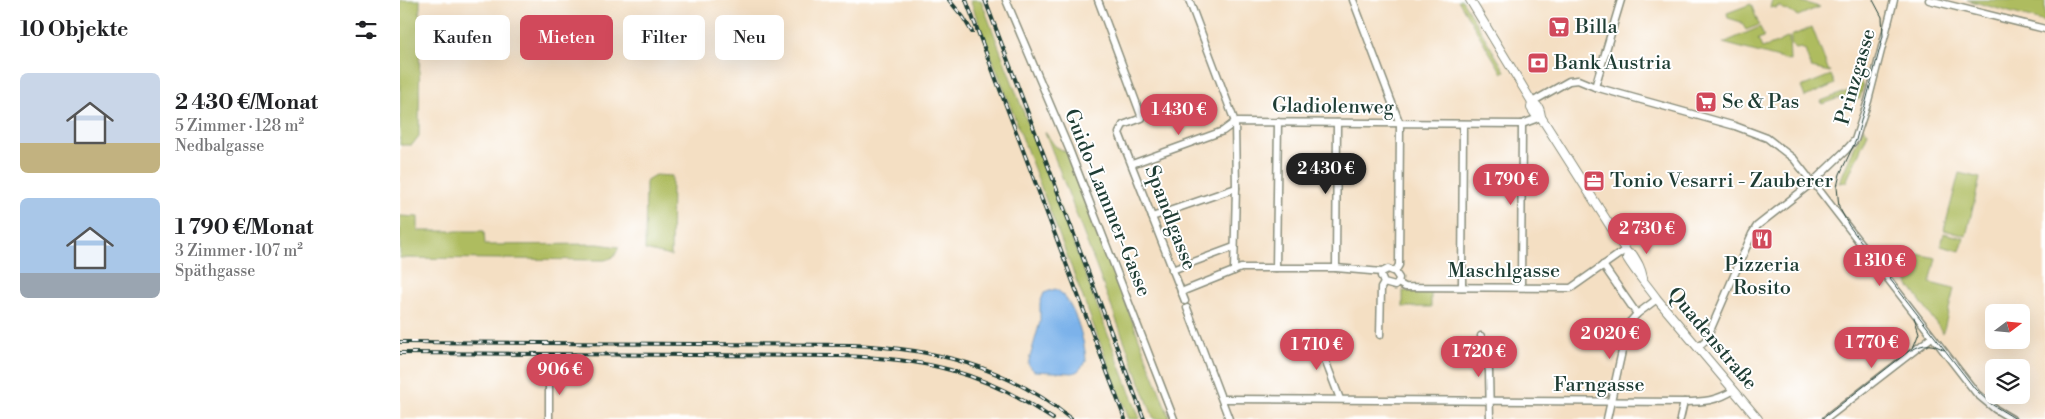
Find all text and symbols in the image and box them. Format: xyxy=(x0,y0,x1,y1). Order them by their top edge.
chip: Kaufen xyxy=(415,15,510,60)
chip: Mieten xyxy=(520,15,613,60)
chip: Filter xyxy=(623,15,705,60)
chip: Neu xyxy=(715,15,784,60)
supermarket icon: Billa xyxy=(1547,15,1571,39)
place label: Billa xyxy=(1574,15,1619,40)
icon: filters xyxy=(352,16,380,44)
text: 10 Objekte xyxy=(20,17,128,43)
street label: Prinzgasse xyxy=(1830,26,1882,128)
bank icon: Bank Austria xyxy=(1526,51,1550,75)
place label: Bank Austria xyxy=(1553,51,1672,76)
text: 2 430 €/Monat xyxy=(175,90,318,116)
supermarket icon: Se & Pas xyxy=(1694,90,1718,114)
place label: Se & Pas xyxy=(1722,90,1799,115)
icon: home xyxy=(60,93,120,153)
street label: Gladiolenweg xyxy=(1272,93,1395,121)
pin: 1 430 € xyxy=(1133,94,1225,136)
text: 1 430 € xyxy=(1151,100,1207,120)
street label: Guido-Lammer-Gasse xyxy=(1058,106,1156,300)
text: 5 Zimmer · 128 m² xyxy=(175,116,304,136)
text: Nedbalgasse xyxy=(175,136,264,156)
pin: 2 430 € xyxy=(1280,152,1372,195)
text: 2 430 € xyxy=(1297,159,1355,179)
street label: Spandlgasse xyxy=(1139,162,1201,274)
pin: 1 790 € xyxy=(1465,164,1557,206)
office icon: Tonio Vesarri - Zauberer xyxy=(1582,169,1606,193)
place label: Tonio Vesarri - Zauberer xyxy=(1610,169,1833,194)
text: 1 790 € xyxy=(1484,170,1538,190)
pin: 2 730 € xyxy=(1601,212,1693,255)
text: 1 790 €/Monat xyxy=(175,215,314,241)
icon: home xyxy=(60,218,120,278)
text: 2 730 € xyxy=(1619,219,1675,239)
restaurant icon: Pizzeria Rosito xyxy=(1750,227,1774,251)
text: 3 Zimmer · 107 m² xyxy=(175,241,303,261)
pin: 1 310 € xyxy=(1834,244,1926,287)
text: 1 310 € xyxy=(1854,251,1906,271)
place label: Pizzeria Rosito xyxy=(1724,253,1801,301)
street label: Maschlgasse xyxy=(1448,259,1560,284)
text: Späthgasse xyxy=(175,261,255,281)
street label: Quadenstraße xyxy=(1662,282,1762,396)
north arrow xyxy=(1985,304,2030,349)
map controls xyxy=(1985,304,2030,404)
pin: 2 020 € xyxy=(1564,318,1656,360)
text: 2 020 € xyxy=(1581,324,1639,344)
pin: 1 770 € xyxy=(1826,326,1918,369)
pin: 1 710 € xyxy=(1271,328,1363,371)
text: 1 770 € xyxy=(1845,333,1899,353)
text: 1 710 € xyxy=(1291,335,1343,355)
pin: 1 720 € xyxy=(1433,336,1525,378)
text: 1 720 € xyxy=(1452,342,1506,362)
pin: 906 € xyxy=(525,354,595,396)
button: layers xyxy=(1985,359,2030,404)
text: 906 € xyxy=(538,360,582,380)
street label: Farngasse xyxy=(1554,373,1644,398)

